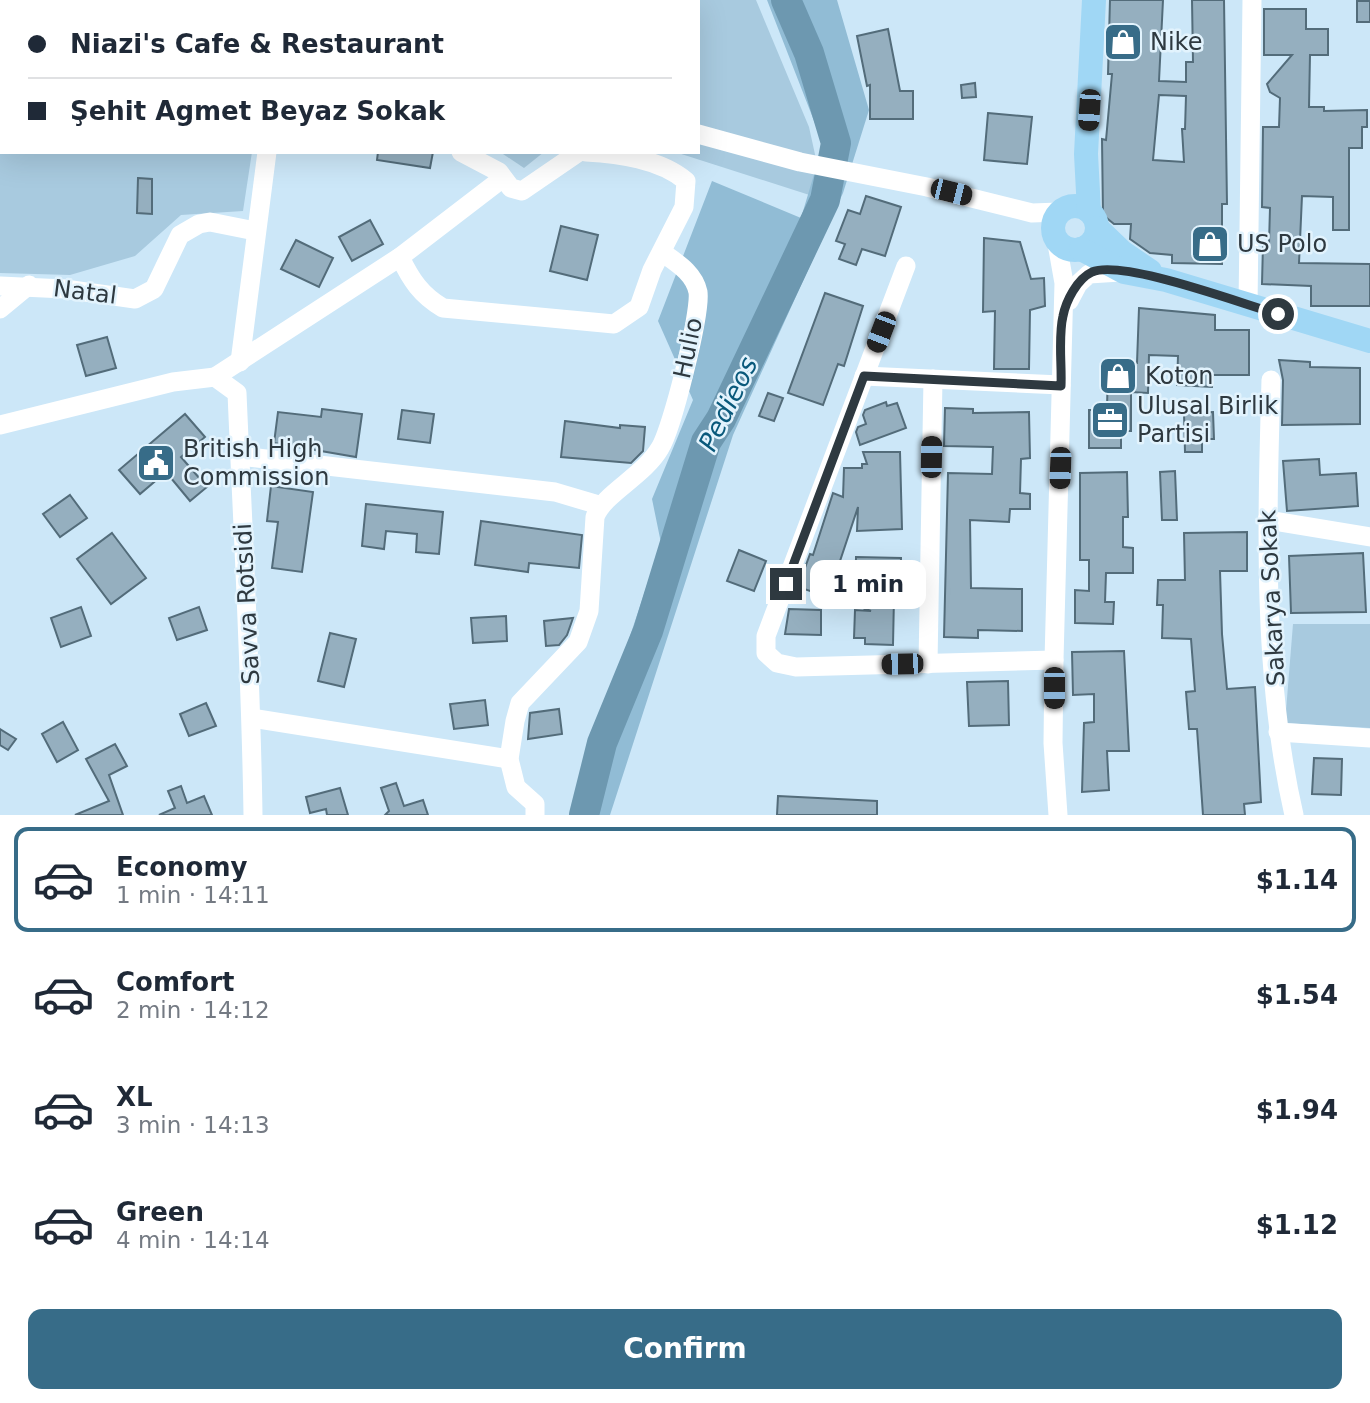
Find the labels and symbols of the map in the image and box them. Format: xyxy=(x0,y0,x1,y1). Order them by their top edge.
shop icon: Nike xyxy=(1102,21,1144,63)
place label: Nike xyxy=(1150,28,1202,56)
car xyxy=(1078,88,1101,132)
car xyxy=(929,177,974,207)
shop icon: US Polo xyxy=(1189,223,1231,265)
place label: US Polo xyxy=(1237,230,1327,258)
street label: Natal xyxy=(52,274,118,310)
route start xyxy=(1262,298,1294,330)
car xyxy=(864,309,899,355)
street label: Hulio xyxy=(668,315,708,381)
water label: Pedieos xyxy=(692,352,764,456)
shop icon: Koton xyxy=(1097,355,1139,397)
place label: Koton xyxy=(1145,362,1214,390)
place label: Ulusal Birlik Partisi xyxy=(1137,392,1278,448)
office icon: Ulusal Birlik Partisi xyxy=(1089,399,1131,441)
place label: British High Commission xyxy=(183,435,329,491)
car xyxy=(921,436,942,478)
public building icon: British High Commission xyxy=(135,442,177,484)
car xyxy=(1049,447,1072,489)
street label: Sakarya Sokak xyxy=(1253,509,1291,687)
street label: Savva Rotsidi xyxy=(229,523,265,685)
callout: 1 min xyxy=(810,560,926,608)
route end xyxy=(770,568,802,600)
car xyxy=(881,653,924,675)
car xyxy=(1044,667,1065,709)

